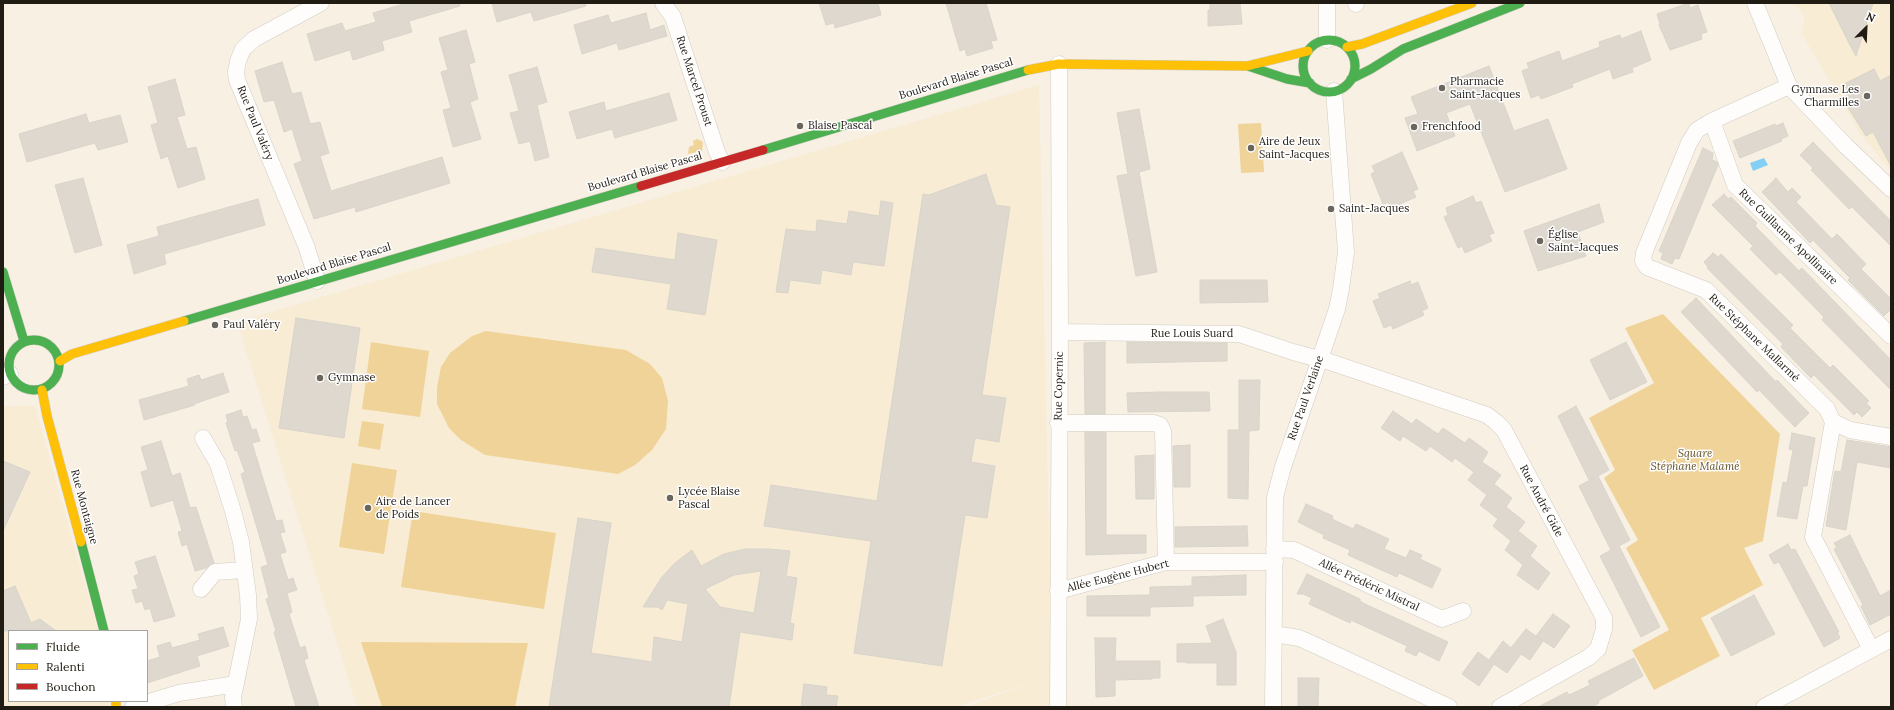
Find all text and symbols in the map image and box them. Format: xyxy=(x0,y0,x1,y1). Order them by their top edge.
north arrow xyxy=(1846,8,1886,48)
text: N xyxy=(1864,9,1878,25)
street label: Rue Marcel Proust xyxy=(673,34,715,128)
street label: Boulevard Blaise Pascal xyxy=(897,55,1015,103)
place label: Pharmacie Saint-Jacques xyxy=(1450,75,1520,101)
marker: Pharmacie Saint-Jacques xyxy=(1437,83,1447,93)
place label: Gymnase Les Charmilles xyxy=(1791,83,1859,109)
street label: Rue Paul Valéry xyxy=(234,84,276,162)
marker: Gymnase Les Charmilles xyxy=(1862,91,1872,101)
place label: Blaise Pascal xyxy=(808,119,872,133)
place label: Frenchfood xyxy=(1422,120,1481,134)
marker: Blaise Pascal xyxy=(795,121,805,131)
marker: Frenchfood xyxy=(1409,122,1419,132)
place label: Aire de Jeux Saint-Jacques xyxy=(1259,135,1329,161)
marker: Aire de Jeux Saint-Jacques xyxy=(1246,143,1256,153)
street label: Boulevard Blaise Pascal xyxy=(586,149,704,195)
street label: Rue Guillaume Apollinaire xyxy=(1736,186,1840,288)
place label: Saint-Jacques xyxy=(1339,202,1409,216)
marker: Saint-Jacques xyxy=(1326,204,1336,214)
place label: Église Saint-Jacques xyxy=(1548,228,1618,254)
marker: Église Saint-Jacques xyxy=(1535,236,1545,246)
street label: Boulevard Blaise Pascal xyxy=(275,240,393,288)
street label: Rue Stéphane Mallarmé xyxy=(1706,291,1802,385)
place label: Paul Valéry xyxy=(223,318,280,332)
marker: Paul Valéry xyxy=(210,320,220,330)
street label: Rue Louis Suard xyxy=(1151,327,1233,341)
street label: Rue Copernic xyxy=(1052,351,1066,421)
street label: Rue Paul Verlaine xyxy=(1285,354,1327,442)
place label: Gymnase xyxy=(328,371,375,385)
marker: Gymnase xyxy=(315,373,325,383)
park label: Square Stéphane Malamé xyxy=(1650,447,1740,473)
street label: Rue André Gide xyxy=(1516,463,1566,539)
street label: Rue Montaigne xyxy=(68,468,100,546)
place label: Lycée Blaise Pascal xyxy=(678,485,740,511)
marker: Lycée Blaise Pascal xyxy=(665,493,675,503)
place label: Aire de Lancer de Poids xyxy=(376,495,450,521)
marker: Aire de Lancer de Poids xyxy=(363,503,373,513)
street label: Allée Frédéric Mistral xyxy=(1317,556,1421,614)
street label: Allée Eugène Hubert xyxy=(1066,557,1170,595)
legend xyxy=(8,630,148,702)
text: Fluide xyxy=(46,639,80,654)
text: Ralenti xyxy=(46,659,85,674)
text: Bouchon xyxy=(46,679,96,694)

